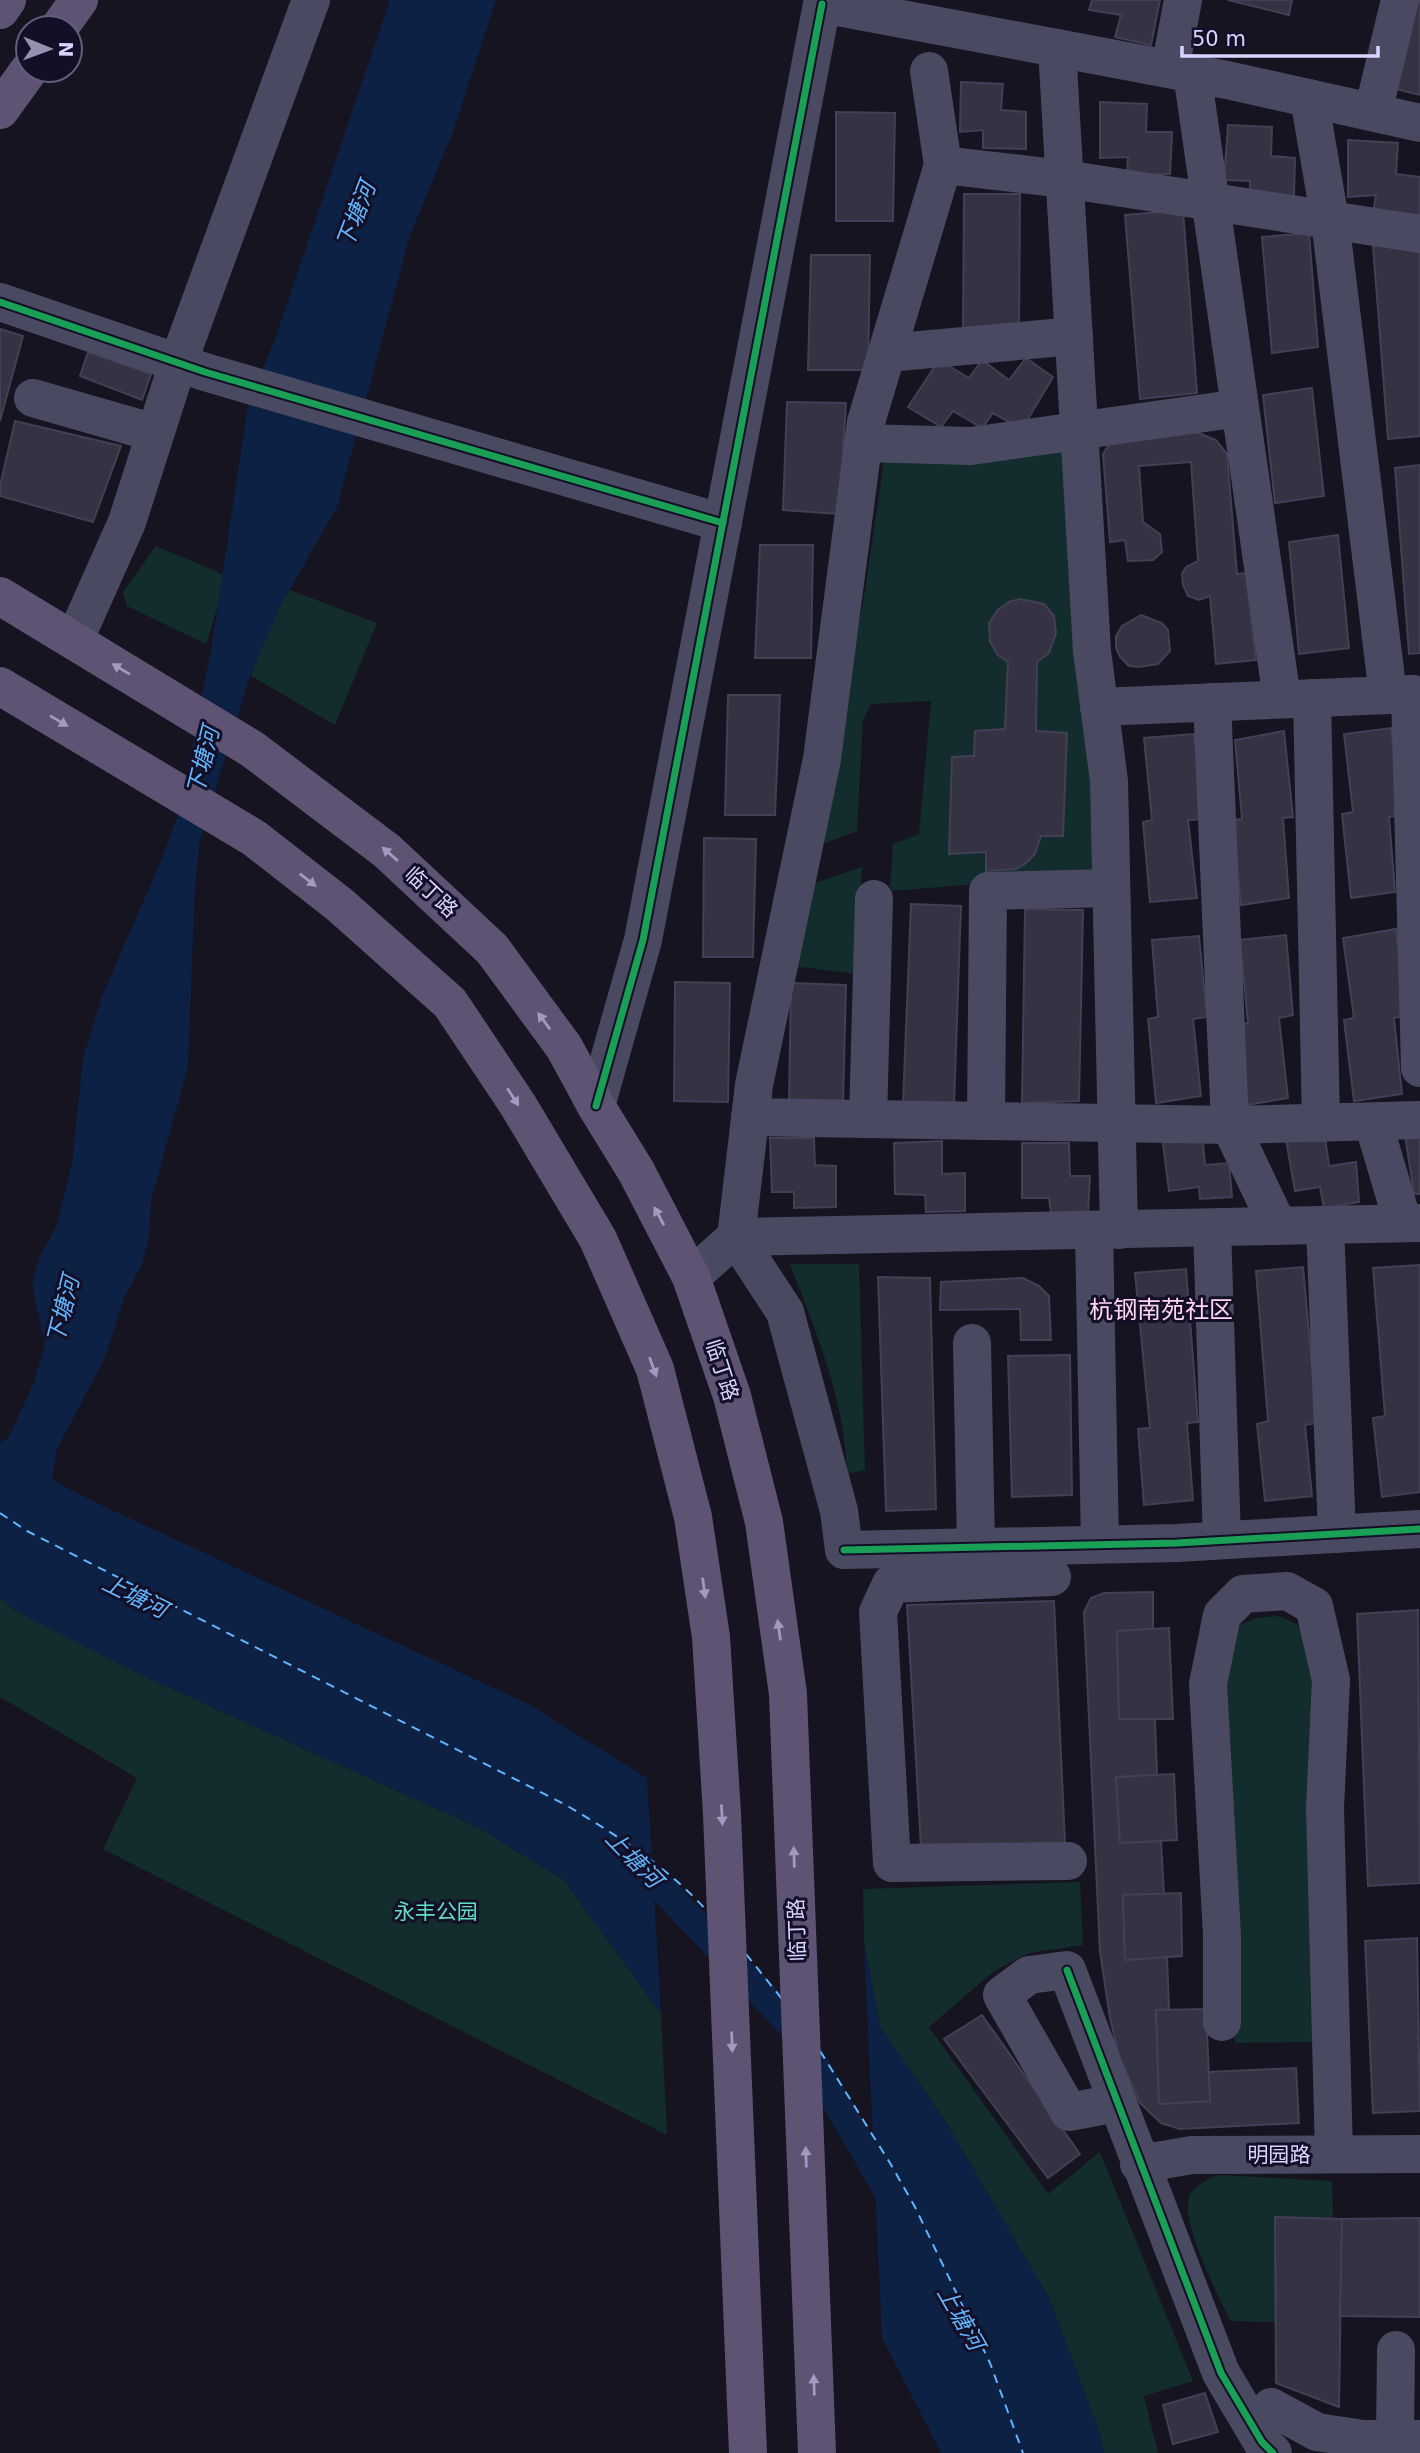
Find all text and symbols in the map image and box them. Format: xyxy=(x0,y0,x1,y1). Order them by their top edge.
north arrow xyxy=(14,14,84,84)
scale bar xyxy=(1182,14,1378,58)
text: 50 m xyxy=(1192,27,1246,51)
text: N xyxy=(55,41,77,57)
water label: 下塘河 xyxy=(331,174,382,252)
one-way arrow xyxy=(112,663,131,675)
one-way arrow xyxy=(49,715,68,728)
water label: 下塘河 xyxy=(182,720,225,798)
one-way arrow xyxy=(381,846,399,862)
street label: 临丁路 xyxy=(400,862,462,922)
one-way arrow xyxy=(299,873,317,887)
one-way arrow xyxy=(537,1012,551,1030)
one-way arrow xyxy=(506,1088,520,1106)
one-way arrow xyxy=(654,1206,666,1226)
water label: 下塘河 xyxy=(42,1269,85,1347)
district label: 杭钢南苑社区 xyxy=(1089,1296,1233,1324)
street label: 临丁路 xyxy=(701,1336,743,1404)
one-way arrow xyxy=(648,1356,659,1377)
water label: 上塘河 xyxy=(98,1569,175,1625)
one-way arrow xyxy=(698,1577,709,1599)
one-way arrow xyxy=(774,1619,785,1641)
one-way arrow xyxy=(717,1804,728,1826)
water label: 上塘河 xyxy=(601,1825,670,1896)
one-way arrow xyxy=(789,1845,800,1867)
street label: 临丁路 xyxy=(784,1898,810,1962)
park label: 永丰公园 xyxy=(394,1900,478,1924)
one-way arrow xyxy=(726,2031,737,2053)
street label: 明园路 xyxy=(1248,2143,1311,2167)
one-way arrow xyxy=(800,2146,811,2168)
water label: 上塘河 xyxy=(932,2282,992,2358)
one-way arrow xyxy=(809,2374,820,2396)

